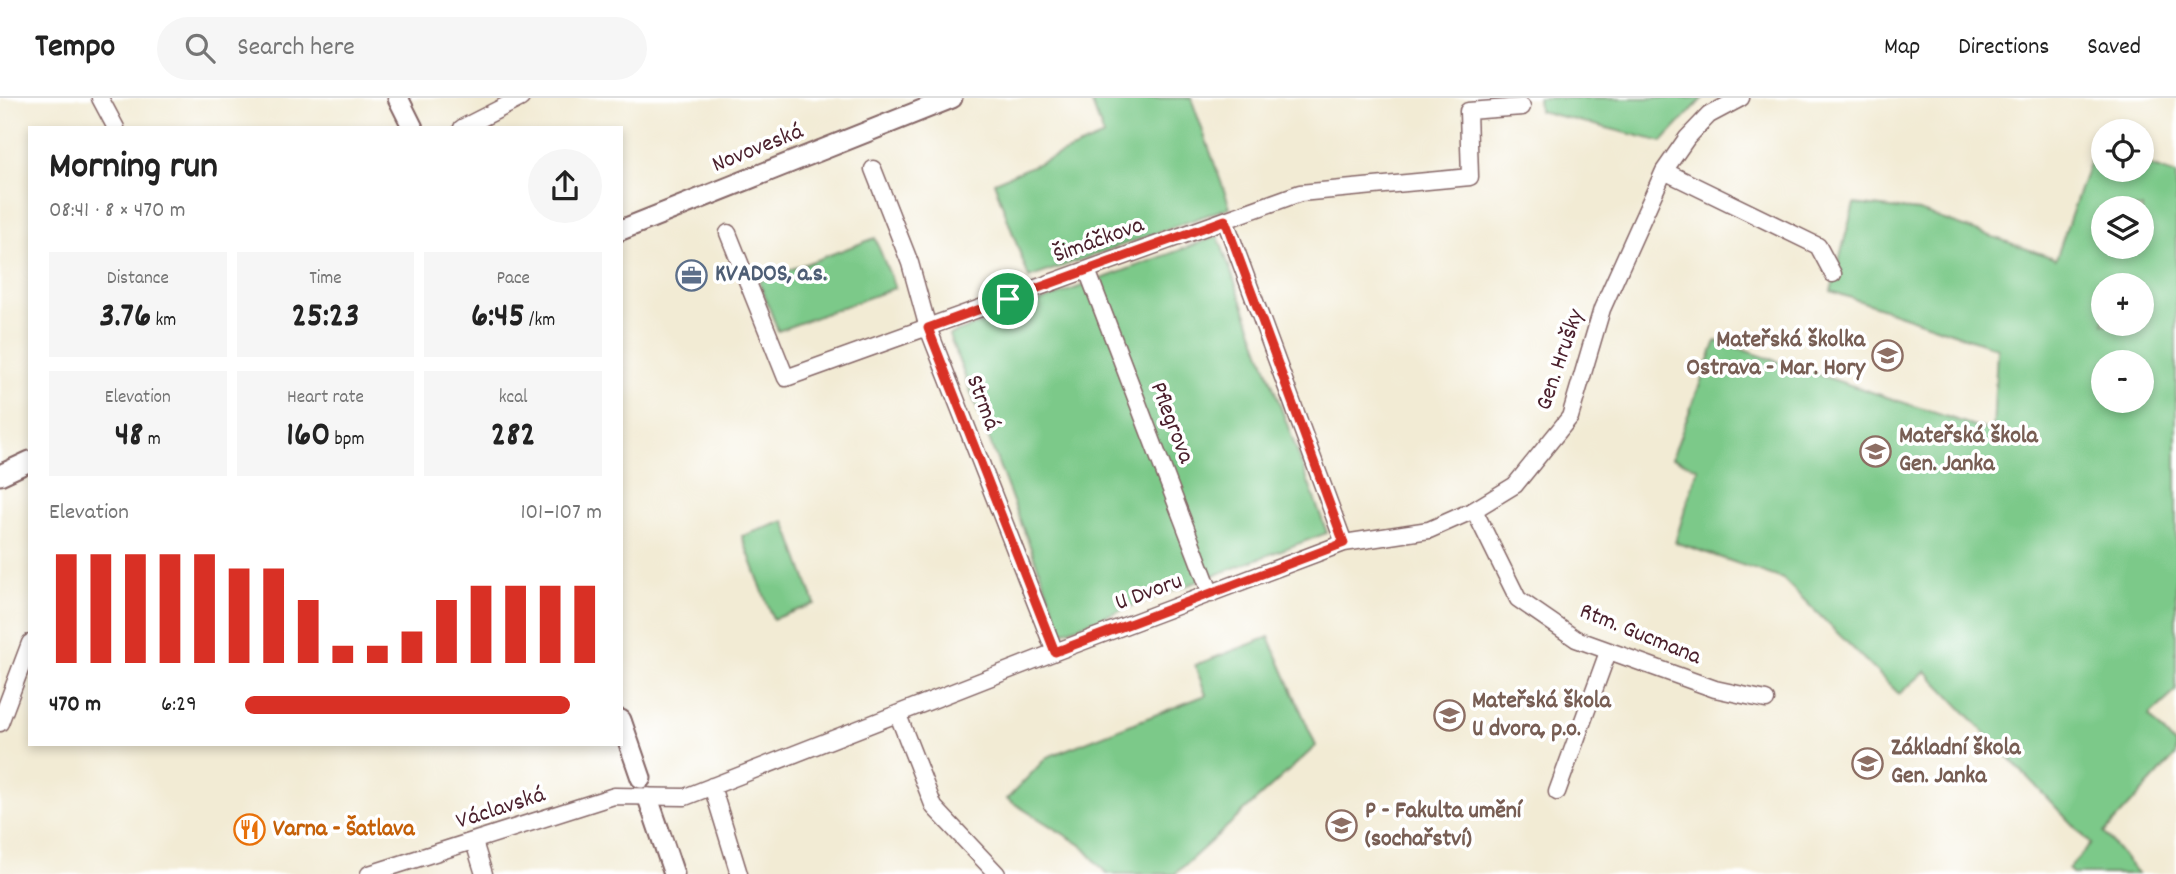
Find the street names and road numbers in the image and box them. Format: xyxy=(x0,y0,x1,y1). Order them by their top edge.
street label: Novoveská xyxy=(707,115,809,183)
street label: Šimáčkova xyxy=(1049,209,1150,273)
street label: Gen. Hrušky xyxy=(1528,304,1595,415)
street label: Strmá xyxy=(956,370,1008,436)
street label: Pflegrova xyxy=(1140,377,1202,469)
street label: U Dvoru xyxy=(1111,565,1187,621)
street label: Rtm. Gucmana xyxy=(1574,595,1707,675)
street label: Václavská xyxy=(452,779,550,839)

